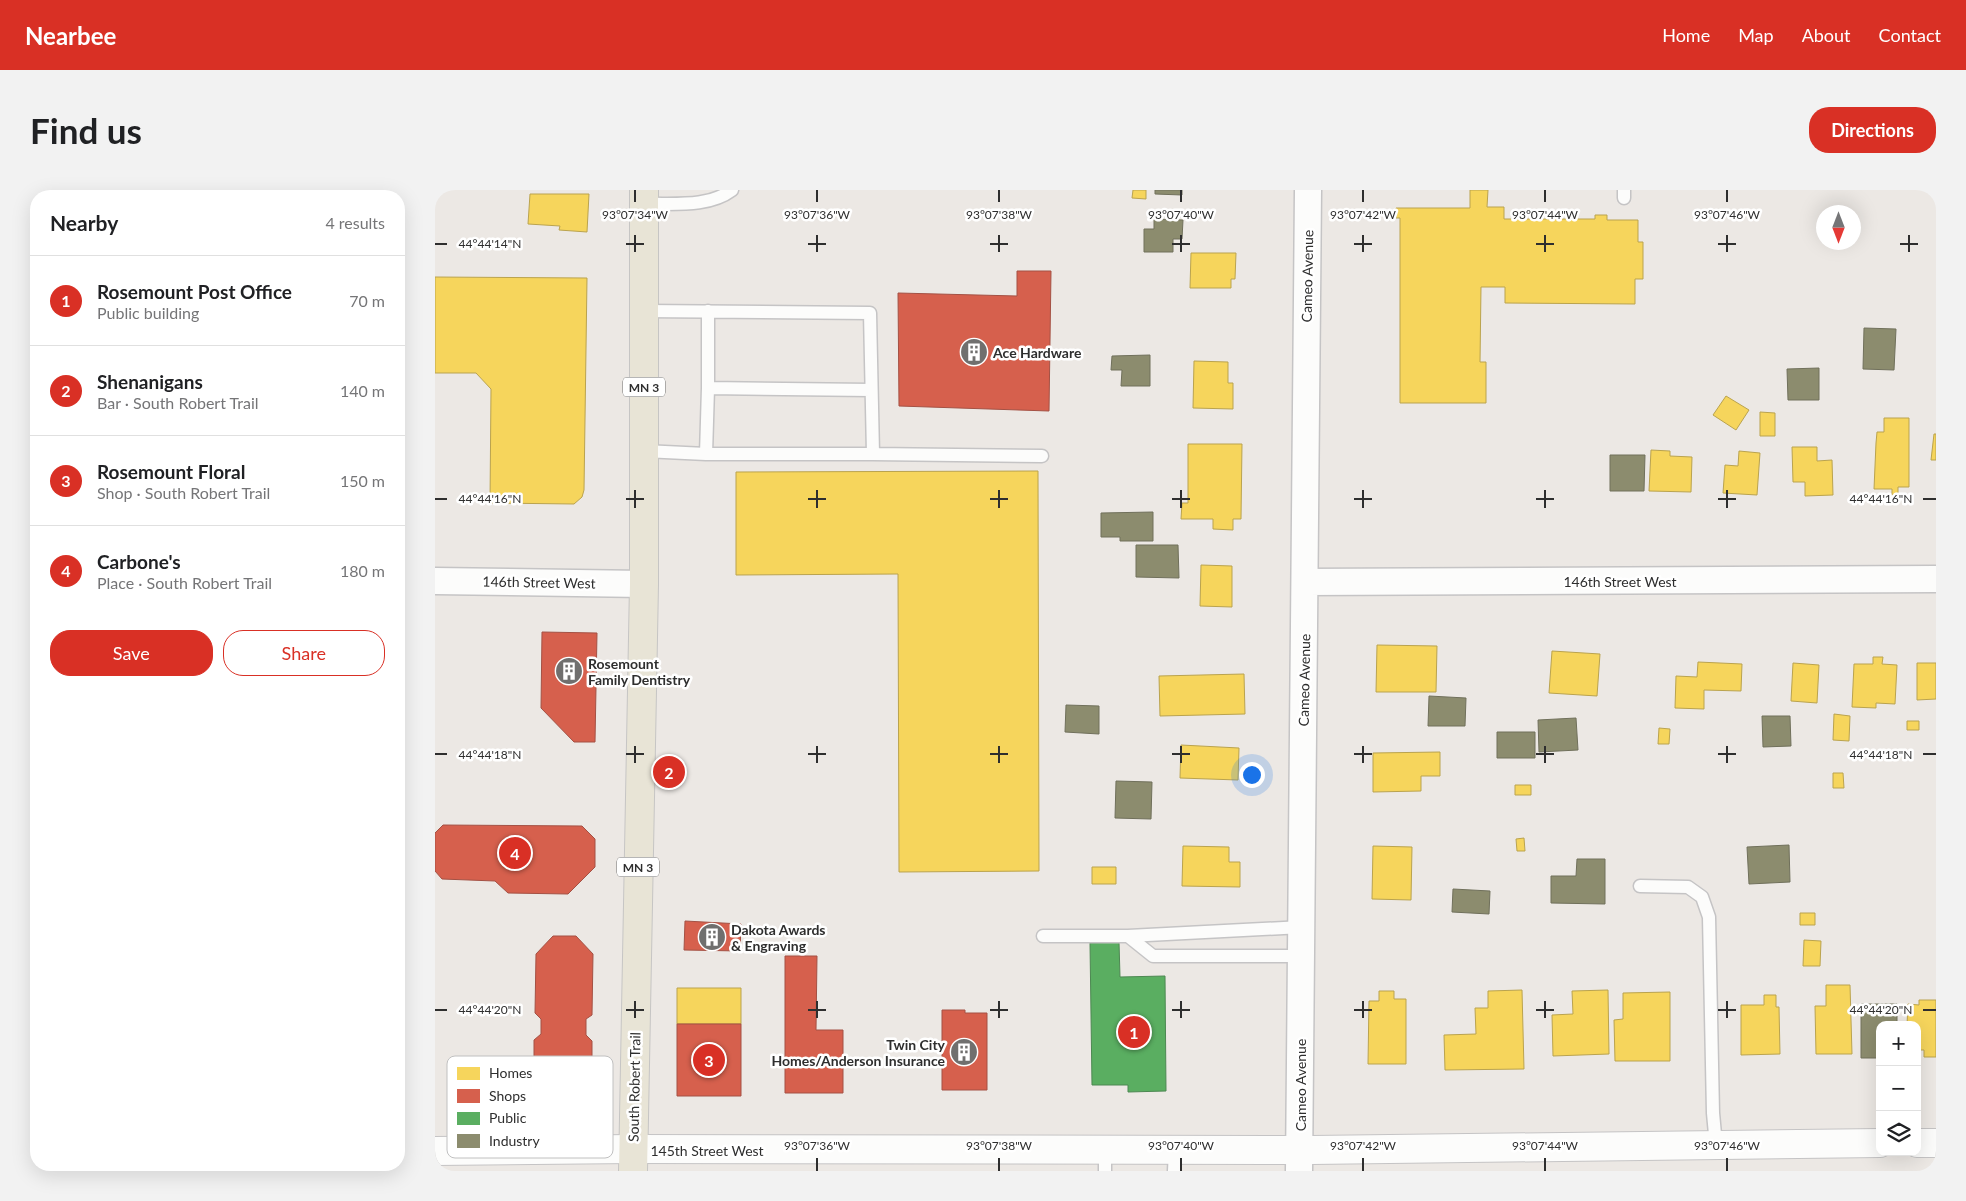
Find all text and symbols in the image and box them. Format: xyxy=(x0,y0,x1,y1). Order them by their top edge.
text: Nearbee xyxy=(25,21,116,50)
text: Home xyxy=(1662,24,1710,46)
text: Map xyxy=(1738,24,1774,46)
text: About xyxy=(1802,24,1851,46)
text: Contact xyxy=(1879,24,1941,46)
button: Directions xyxy=(1809,107,1936,153)
text: Find us xyxy=(30,109,142,151)
north arrow xyxy=(1816,205,1861,250)
text: 93°07'34"W xyxy=(602,207,669,222)
text: 93°07'36"W xyxy=(784,207,851,222)
text: 93°07'38"W xyxy=(966,207,1033,222)
text: 93°07'40"W xyxy=(1148,207,1215,222)
text: 93°07'42"W xyxy=(1330,207,1397,222)
text: 93°07'44"W xyxy=(1512,207,1579,222)
text: 93°07'46"W xyxy=(1694,207,1761,222)
text: Nearby xyxy=(50,210,118,235)
text: 4 results xyxy=(325,213,385,232)
street label: Cameo Avenue xyxy=(1298,230,1316,322)
text: 44°44'14"N xyxy=(459,236,521,251)
text: Rosemount Post Office xyxy=(97,280,292,303)
text: 1 xyxy=(61,291,71,310)
text: 70 m xyxy=(349,291,385,310)
text: Public building xyxy=(97,303,199,322)
building icon: Ace Hardware xyxy=(959,337,989,367)
place label: Ace Hardware xyxy=(992,344,1082,361)
text: Shenanigans xyxy=(97,370,203,393)
road number: MN 3 xyxy=(623,378,665,396)
text: 2 xyxy=(61,381,71,400)
text: 140 m xyxy=(340,381,385,400)
text: Bar · South Robert Trail xyxy=(97,393,259,412)
text: Rosemount Floral xyxy=(97,460,245,483)
text: 3 xyxy=(61,471,71,490)
text: 150 m xyxy=(340,471,385,490)
text: Shop · South Robert Trail xyxy=(97,483,270,502)
text: 44°44'16"N xyxy=(459,491,521,506)
text: 44°44'16"N xyxy=(1850,491,1912,506)
text: Carbone's xyxy=(97,550,181,573)
text: 4 xyxy=(61,561,71,580)
text: 180 m xyxy=(340,561,385,580)
text: Place · South Robert Trail xyxy=(97,573,272,592)
street label: 146th Street West xyxy=(482,573,596,591)
street label: 146th Street West xyxy=(1563,573,1677,590)
button: Save xyxy=(50,630,213,676)
button: Share xyxy=(223,630,385,676)
street label: Cameo Avenue xyxy=(1295,634,1313,726)
place label: Rosemount Family Dentistry xyxy=(588,655,691,688)
building icon: Rosemount Family Dentistry xyxy=(554,656,584,686)
text: 44°44'18"N xyxy=(459,747,521,762)
text: 44°44'18"N xyxy=(1850,747,1912,762)
pin: 2 xyxy=(653,753,685,791)
your location xyxy=(1239,762,1265,788)
pin: 4 xyxy=(499,834,531,872)
road number: MN 3 xyxy=(617,858,659,876)
place label: Dakota Awards & Engraving xyxy=(731,921,826,954)
building icon: Dakota Awards & Engraving xyxy=(697,922,727,952)
text: 44°44'20"N xyxy=(459,1002,521,1017)
text: 44°44'20"N xyxy=(1850,1002,1912,1017)
pin: 1 xyxy=(1118,1013,1150,1051)
map controls xyxy=(1876,1021,1921,1156)
button: + xyxy=(1876,1021,1921,1066)
street label: South Robert Trail xyxy=(625,1032,643,1142)
place label: Twin City Homes/Anderson Insurance xyxy=(771,1036,946,1069)
building icon: Twin City Homes/Anderson Insurance xyxy=(949,1037,979,1067)
street label: Cameo Avenue xyxy=(1292,1039,1309,1131)
pin: 3 xyxy=(693,1041,725,1079)
legend xyxy=(447,1056,613,1158)
text: Homes xyxy=(489,1064,532,1081)
button: − xyxy=(1876,1066,1921,1111)
text: Shops xyxy=(489,1087,526,1104)
text: Public xyxy=(489,1109,527,1126)
button: layers xyxy=(1876,1111,1921,1156)
text: Industry xyxy=(489,1132,540,1149)
text: 93°07'36"W xyxy=(784,1138,851,1153)
text: 93°07'38"W xyxy=(966,1138,1033,1153)
text: 93°07'40"W xyxy=(1148,1138,1215,1153)
text: 93°07'42"W xyxy=(1330,1138,1397,1153)
text: 93°07'44"W xyxy=(1512,1138,1579,1153)
text: 93°07'46"W xyxy=(1694,1138,1761,1153)
street label: 145th Street West xyxy=(650,1142,764,1159)

